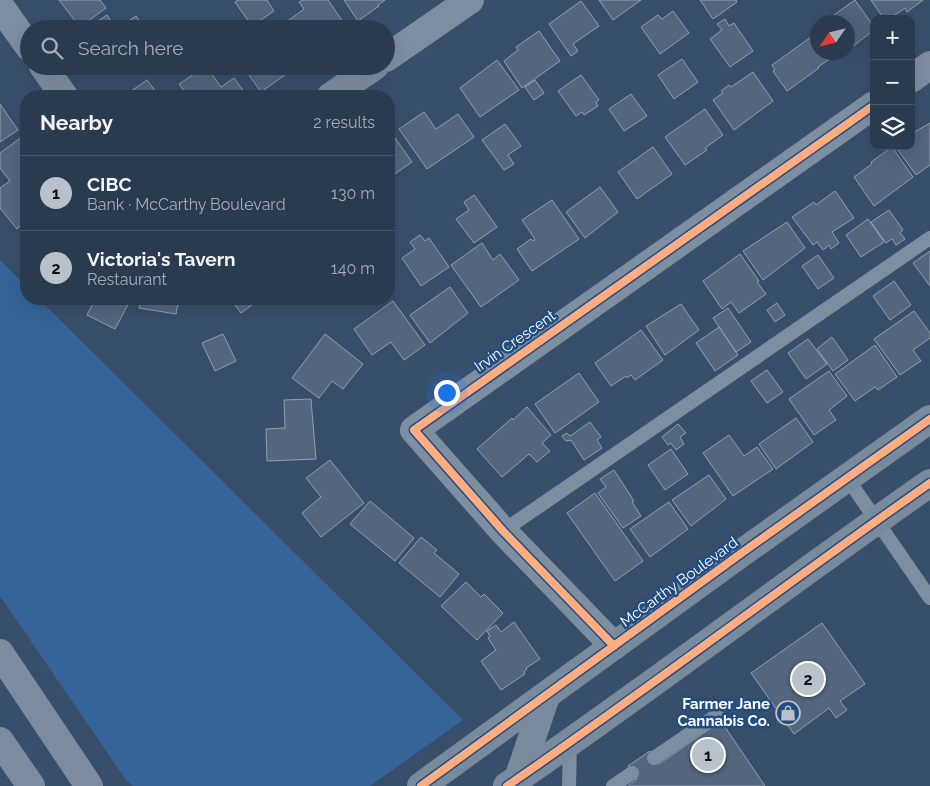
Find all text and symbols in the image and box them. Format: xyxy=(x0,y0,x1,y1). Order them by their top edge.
north arrow xyxy=(810,15,855,60)
map controls xyxy=(870,15,915,150)
button: + xyxy=(870,15,915,60)
search box xyxy=(20,20,395,75)
icon: search xyxy=(38,34,66,62)
text: Search here xyxy=(78,37,184,59)
button: − xyxy=(870,60,915,105)
button: layers xyxy=(870,105,915,150)
text: Nearby xyxy=(40,110,113,135)
text: 2 results xyxy=(313,113,375,132)
text: CIBC xyxy=(87,173,131,195)
text: 1 xyxy=(52,184,60,203)
text: 130 m xyxy=(331,184,375,203)
text: Bank · McCarthy Boulevard xyxy=(87,195,286,214)
text: Victoria's Tavern xyxy=(87,248,235,270)
text: 2 xyxy=(51,259,61,278)
text: 140 m xyxy=(331,259,375,278)
text: Restaurant xyxy=(87,270,167,289)
street label: Irvin Crescent xyxy=(471,306,559,376)
your location xyxy=(434,380,460,406)
street label: McCarthy Boulevard xyxy=(617,533,741,631)
pin: 2 xyxy=(792,660,824,698)
place label: Farmer Jane Cannabis Co. xyxy=(677,695,770,730)
shop icon: Farmer Jane Cannabis Co. xyxy=(775,700,801,726)
pin: 1 xyxy=(692,736,724,774)

